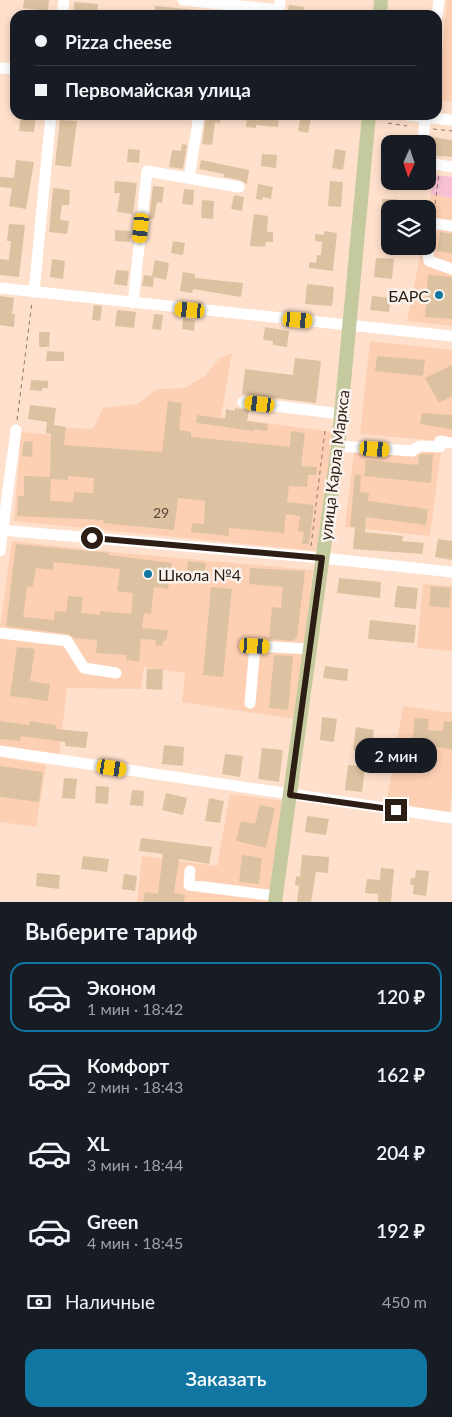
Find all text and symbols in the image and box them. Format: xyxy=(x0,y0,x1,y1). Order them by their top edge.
text: Pizza cheese xyxy=(65,30,172,53)
text: Первомайская улица xyxy=(65,78,251,101)
north arrow xyxy=(381,135,436,190)
map controls xyxy=(381,135,436,255)
button: layers xyxy=(381,200,436,255)
car xyxy=(131,212,150,244)
place label: БАРС xyxy=(388,286,429,305)
marker: БАРС xyxy=(433,289,445,301)
car xyxy=(174,301,205,319)
car xyxy=(282,311,313,329)
street label: улица Карла Маркса xyxy=(315,389,353,541)
car xyxy=(244,395,275,413)
car xyxy=(359,440,390,458)
house number: 29 xyxy=(153,504,169,521)
route start xyxy=(81,527,103,549)
place label: Школа №4 xyxy=(158,565,241,584)
marker: Школа №4 xyxy=(142,568,154,580)
car xyxy=(239,638,270,654)
callout: 2 мин xyxy=(355,738,437,772)
text: 2 мин xyxy=(375,746,417,765)
car xyxy=(96,758,127,778)
route end xyxy=(385,799,407,821)
text: Выберите тариф xyxy=(25,918,198,945)
icon: car xyxy=(27,975,72,1020)
text: Эконом xyxy=(87,976,156,999)
text: 120 ₽ xyxy=(376,985,425,1008)
text: 1 мин · 18:42 xyxy=(87,999,183,1018)
icon: car xyxy=(27,1053,72,1098)
text: Комфорт xyxy=(87,1054,169,1077)
text: 162 ₽ xyxy=(376,1063,425,1086)
text: 2 мин · 18:43 xyxy=(87,1077,183,1096)
icon: car xyxy=(27,1131,72,1176)
text: XL xyxy=(87,1132,110,1155)
text: 204 ₽ xyxy=(376,1141,425,1164)
text: 3 мин · 18:44 xyxy=(87,1155,183,1174)
icon: car xyxy=(27,1209,72,1254)
text: Green xyxy=(87,1210,138,1233)
text: 192 ₽ xyxy=(376,1219,425,1242)
text: 4 мин · 18:45 xyxy=(87,1233,183,1252)
icon: cash xyxy=(25,1288,53,1316)
text: Наличные xyxy=(65,1290,155,1313)
text: 450 m xyxy=(382,1292,427,1311)
button: Заказать xyxy=(25,1349,427,1407)

